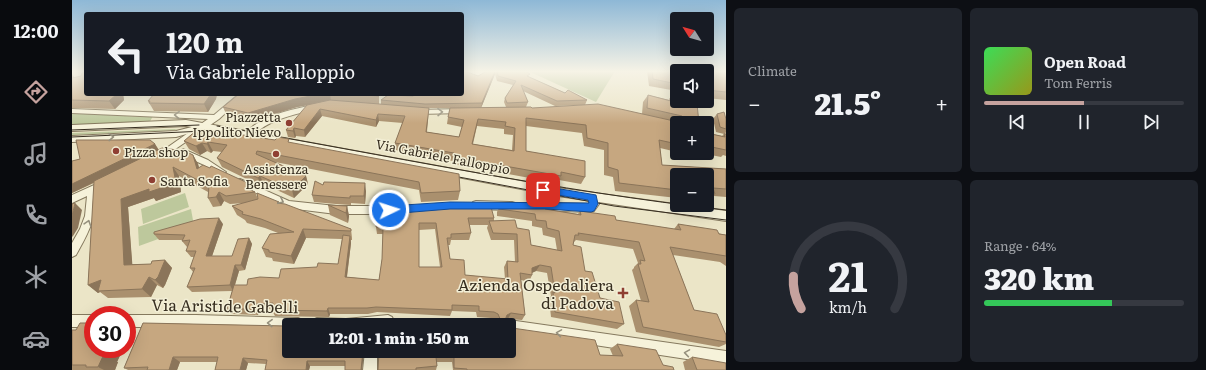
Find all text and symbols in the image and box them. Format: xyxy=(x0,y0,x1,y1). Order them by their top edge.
north arrow xyxy=(670,12,714,56)
map controls xyxy=(670,12,714,212)
text: 12:00 xyxy=(13,17,59,44)
text: 120 m xyxy=(166,20,243,62)
icon: left xyxy=(100,28,152,80)
text: Open Road xyxy=(1044,50,1126,73)
text: Via Gabriele Falloppio xyxy=(166,58,355,85)
text: Climate xyxy=(748,61,797,80)
button: sound xyxy=(670,64,714,108)
text: Tom Ferris xyxy=(1044,73,1112,92)
icon: directions xyxy=(22,78,50,106)
text: 21.5° xyxy=(815,80,881,124)
text: − xyxy=(748,86,761,119)
text: + xyxy=(935,86,948,119)
place label: Piazzetta Ippolito Nievo xyxy=(192,107,281,141)
one-way arrow xyxy=(437,108,443,116)
one-way arrow xyxy=(174,111,180,119)
icon: previous xyxy=(1006,111,1028,133)
icon: pause xyxy=(1073,111,1095,133)
icon: next xyxy=(1140,111,1162,133)
button: + xyxy=(670,116,714,160)
marker: Piazzetta Ippolito Nievo xyxy=(284,118,294,128)
one-way arrow xyxy=(108,133,114,141)
street label: Via Gabriele Falloppio xyxy=(374,134,512,178)
icon: music xyxy=(22,140,50,168)
place label: Pizza shop xyxy=(124,142,188,161)
marker: Pizza shop xyxy=(111,146,121,156)
marker: Assistenza Benessere xyxy=(271,149,281,159)
place label: Assistenza Benessere xyxy=(243,159,309,193)
button: − xyxy=(670,168,714,212)
place label: Santa Sofia xyxy=(160,171,228,190)
pin xyxy=(526,173,560,207)
marker: Santa Sofia xyxy=(147,175,157,185)
icon: arrive xyxy=(532,179,554,201)
position arrow xyxy=(368,189,410,231)
one-way arrow xyxy=(277,196,285,204)
icon: phone xyxy=(22,201,50,229)
one-way arrow xyxy=(83,219,92,226)
text: Range · 64% xyxy=(984,236,1057,255)
text: 21 xyxy=(828,243,868,305)
text: 320 km xyxy=(984,255,1094,299)
icon: climate xyxy=(22,263,50,291)
place label: Azienda Ospedaliera di Padova xyxy=(458,272,614,314)
marker: Azienda Ospedaliera di Padova xyxy=(617,287,629,299)
street label: Via Aristide Gabelli xyxy=(151,292,299,318)
text: km/h xyxy=(829,296,868,317)
speed limit sign: 30 xyxy=(84,306,136,358)
one-way arrow xyxy=(267,319,273,327)
icon: car xyxy=(22,325,50,353)
text: 12:01 · 1 min · 150 m xyxy=(329,326,469,349)
one-way arrow xyxy=(556,329,562,338)
one-way arrow xyxy=(684,349,691,358)

